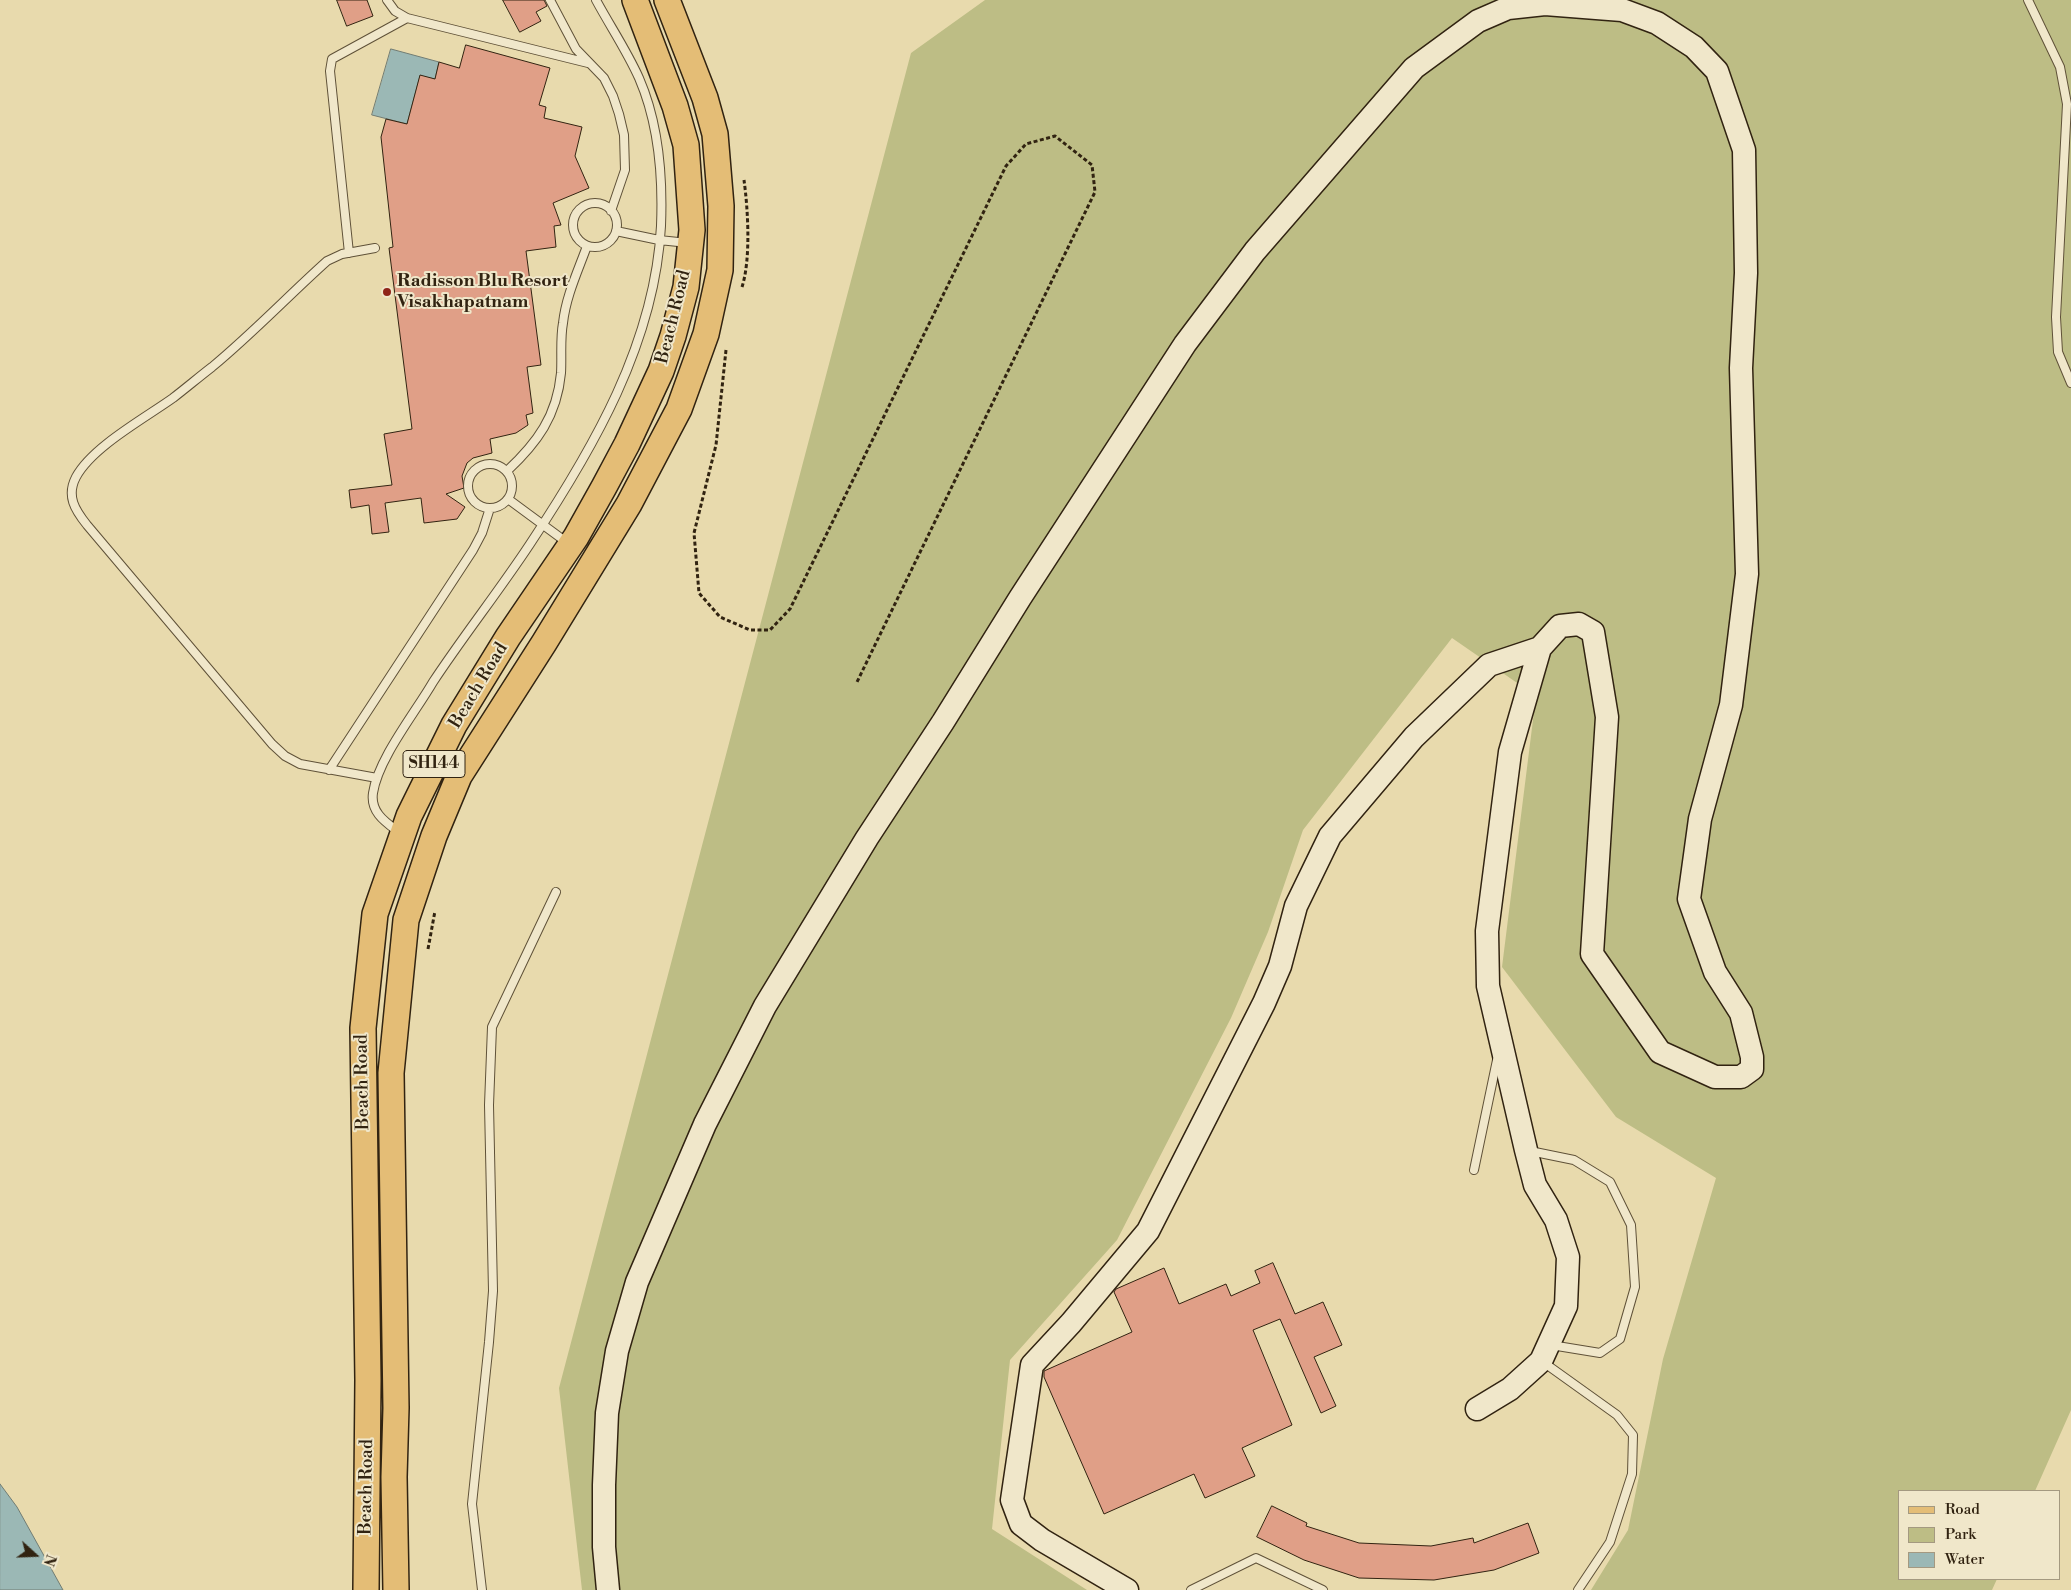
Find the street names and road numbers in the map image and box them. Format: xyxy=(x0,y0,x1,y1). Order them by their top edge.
street label: Beach Road xyxy=(652,268,696,366)
street label: Beach Road xyxy=(445,639,513,733)
road number: SH144 xyxy=(403,751,465,778)
street label: Beach Road xyxy=(351,1034,375,1130)
street label: Beach Road xyxy=(355,1439,379,1535)

